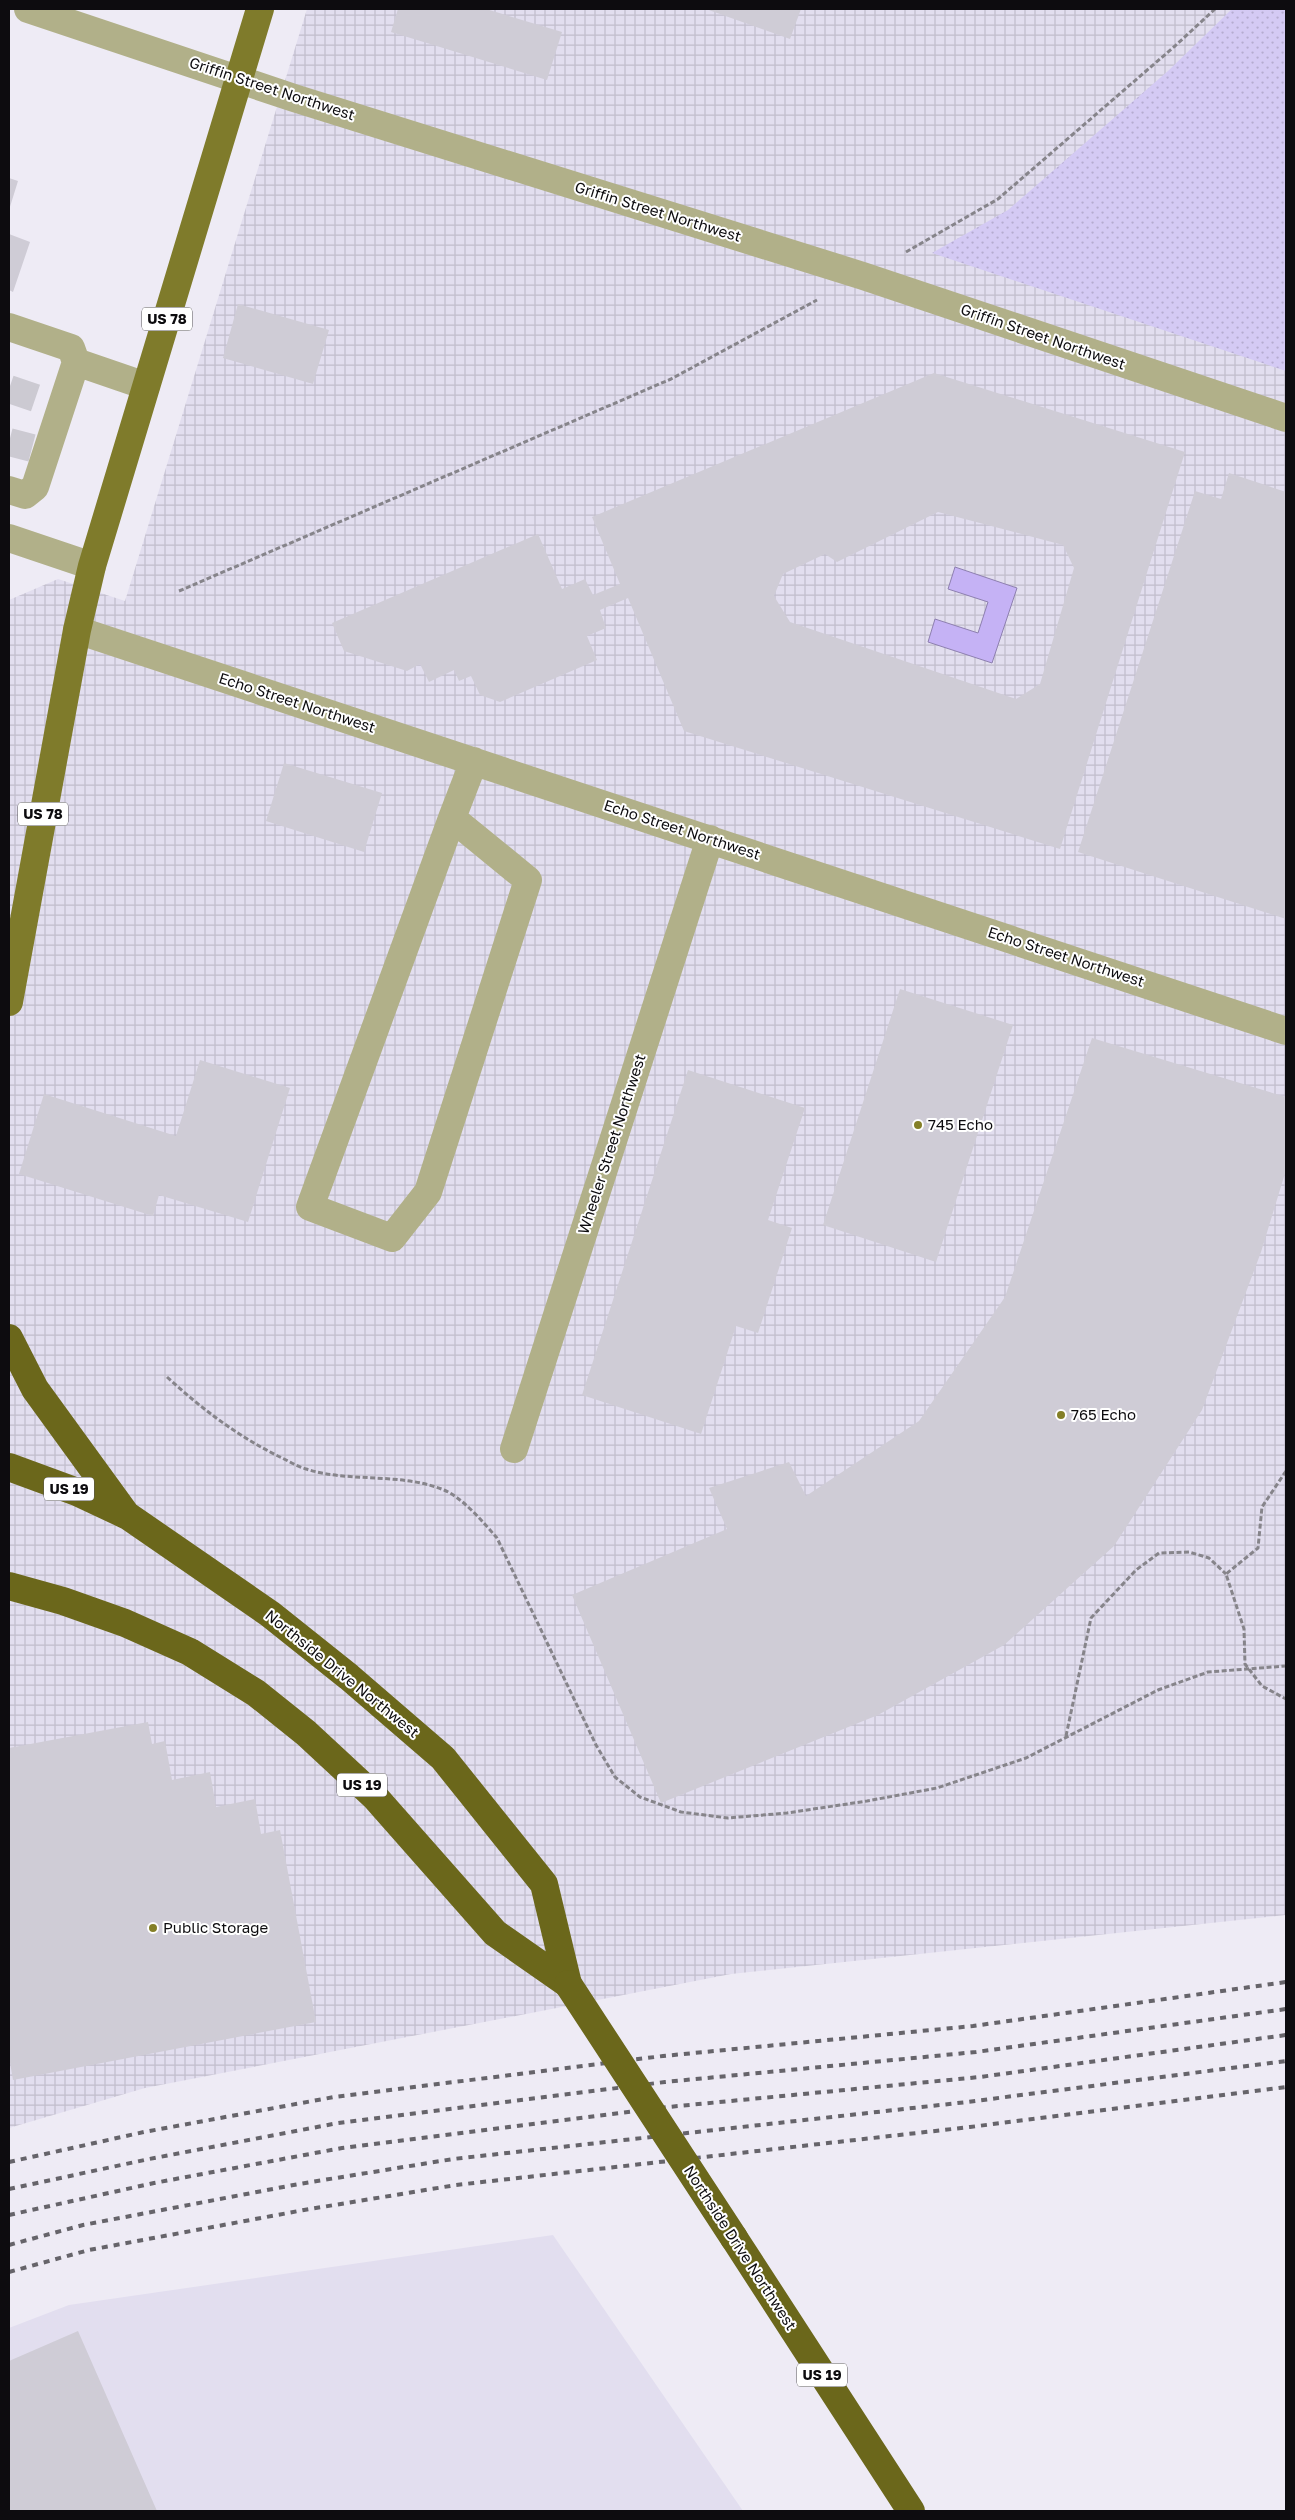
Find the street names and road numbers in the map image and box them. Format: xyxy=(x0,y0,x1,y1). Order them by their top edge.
street label: Griffin Street Northwest xyxy=(187,53,357,123)
street label: Griffin Street Northwest xyxy=(573,177,744,245)
street label: Griffin Street Northwest xyxy=(959,299,1128,373)
road number: US 78 xyxy=(142,308,192,330)
street label: Echo Street Northwest xyxy=(217,668,378,736)
street label: Echo Street Northwest xyxy=(602,795,763,863)
road number: US 78 xyxy=(18,802,68,826)
street label: Echo Street Northwest xyxy=(986,922,1147,990)
street label: Wheeler Street Northwest xyxy=(573,1051,649,1236)
road number: US 19 xyxy=(44,1478,94,1500)
street label: Northside Drive Northwest xyxy=(262,1606,423,1741)
road number: US 19 xyxy=(337,1774,387,1796)
street label: Northside Drive Northwest xyxy=(681,2162,801,2333)
road number: US 19 xyxy=(797,2364,847,2386)

